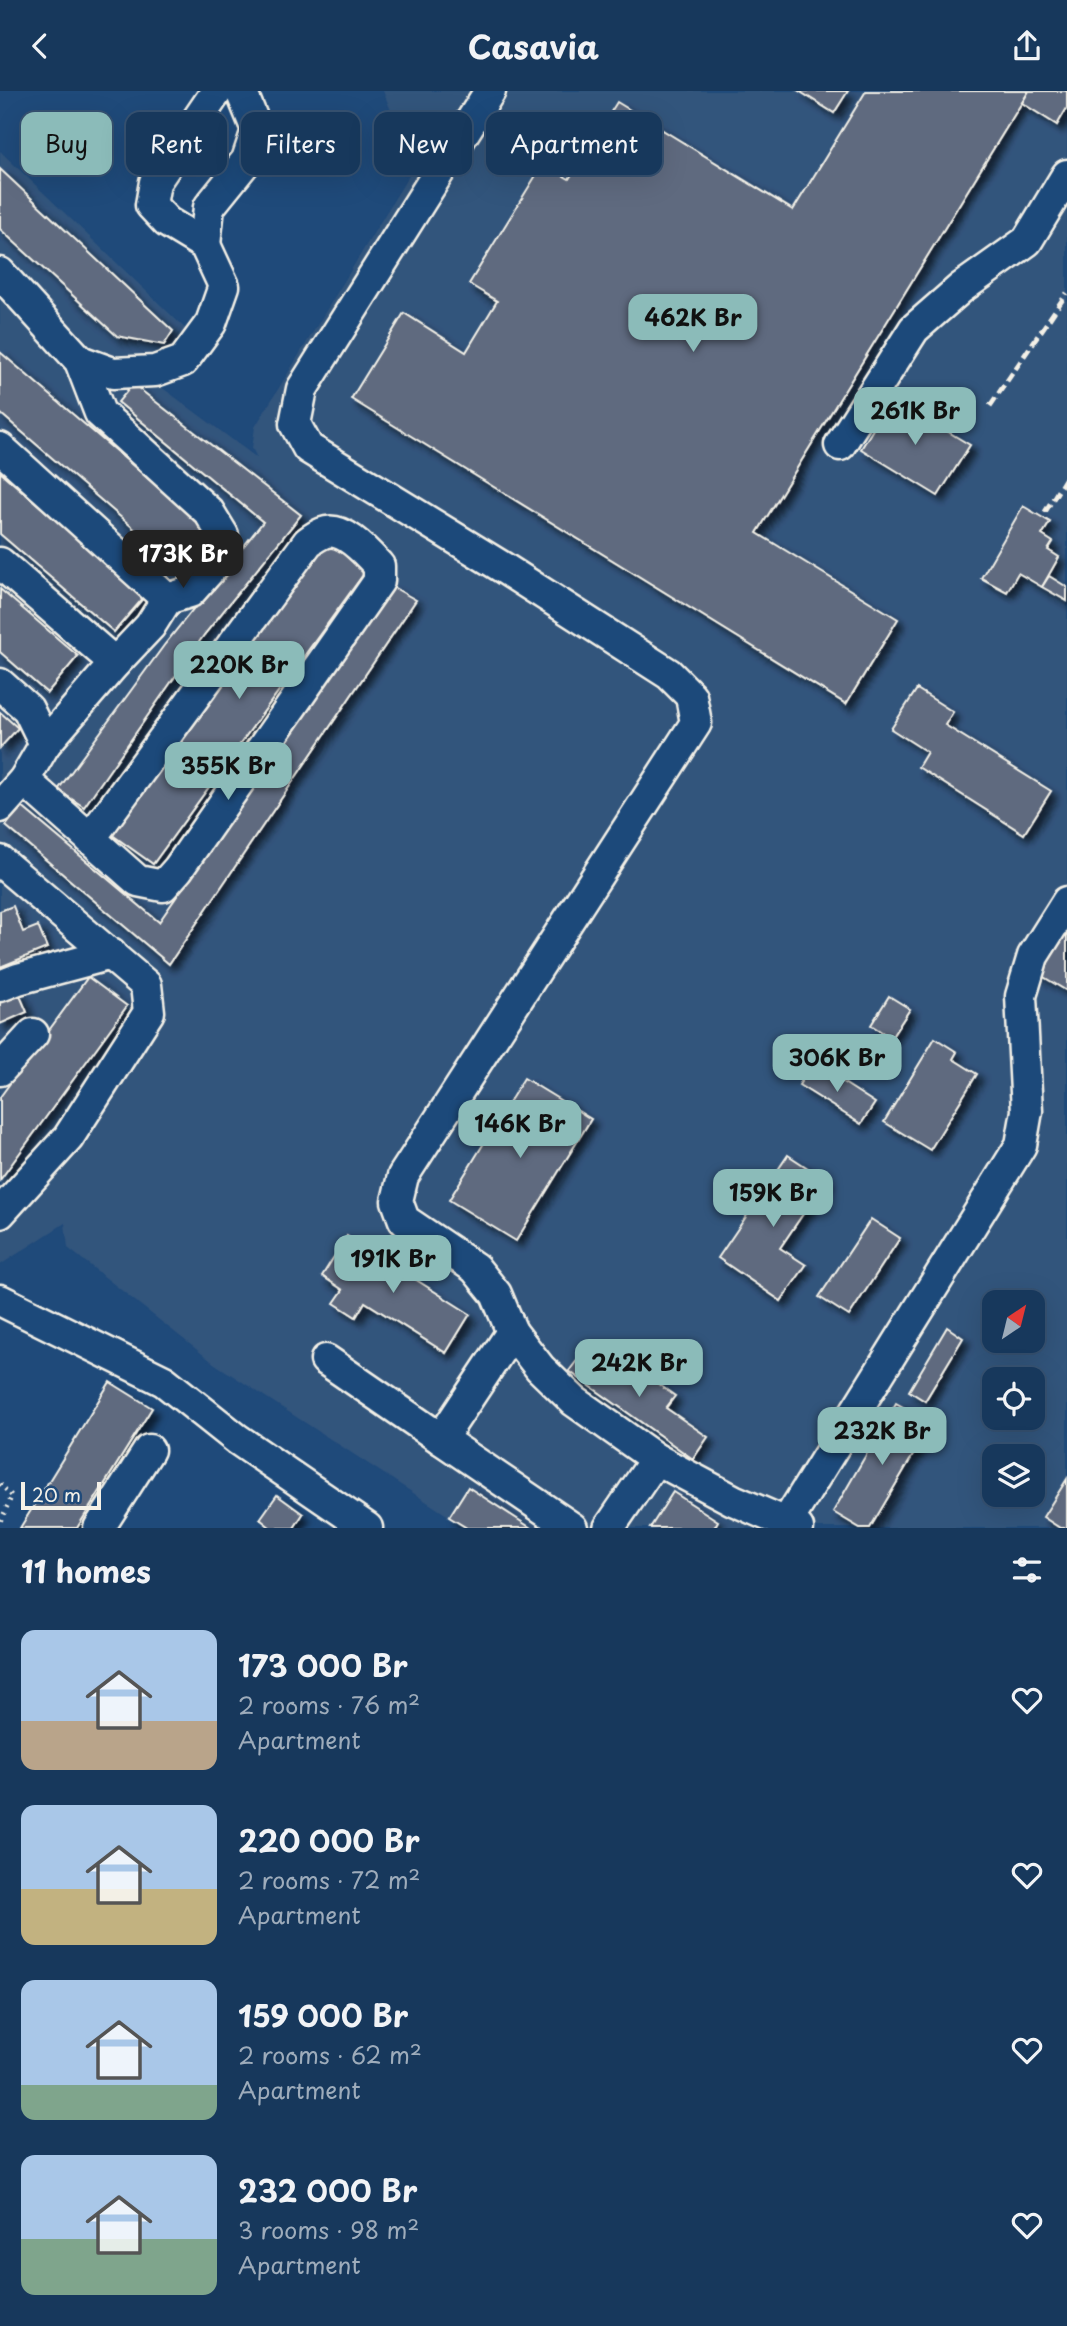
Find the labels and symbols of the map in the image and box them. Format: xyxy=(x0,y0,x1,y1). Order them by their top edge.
pin: 462K Br xyxy=(628,295,758,354)
pin: 261K Br xyxy=(850,387,980,447)
pin: 173K Br xyxy=(118,531,248,590)
pin: 220K Br xyxy=(174,641,304,701)
pin: 355K Br xyxy=(163,743,293,802)
pin: 306K Br xyxy=(772,1035,902,1094)
pin: 146K Br xyxy=(455,1101,585,1160)
pin: 159K Br xyxy=(708,1169,838,1229)
pin: 191K Br xyxy=(328,1235,458,1295)
north arrow xyxy=(982,1290,1045,1353)
pin: 242K Br xyxy=(574,1339,704,1399)
pin: 232K Br xyxy=(817,1407,947,1467)
scale bar xyxy=(21,1479,102,1511)

